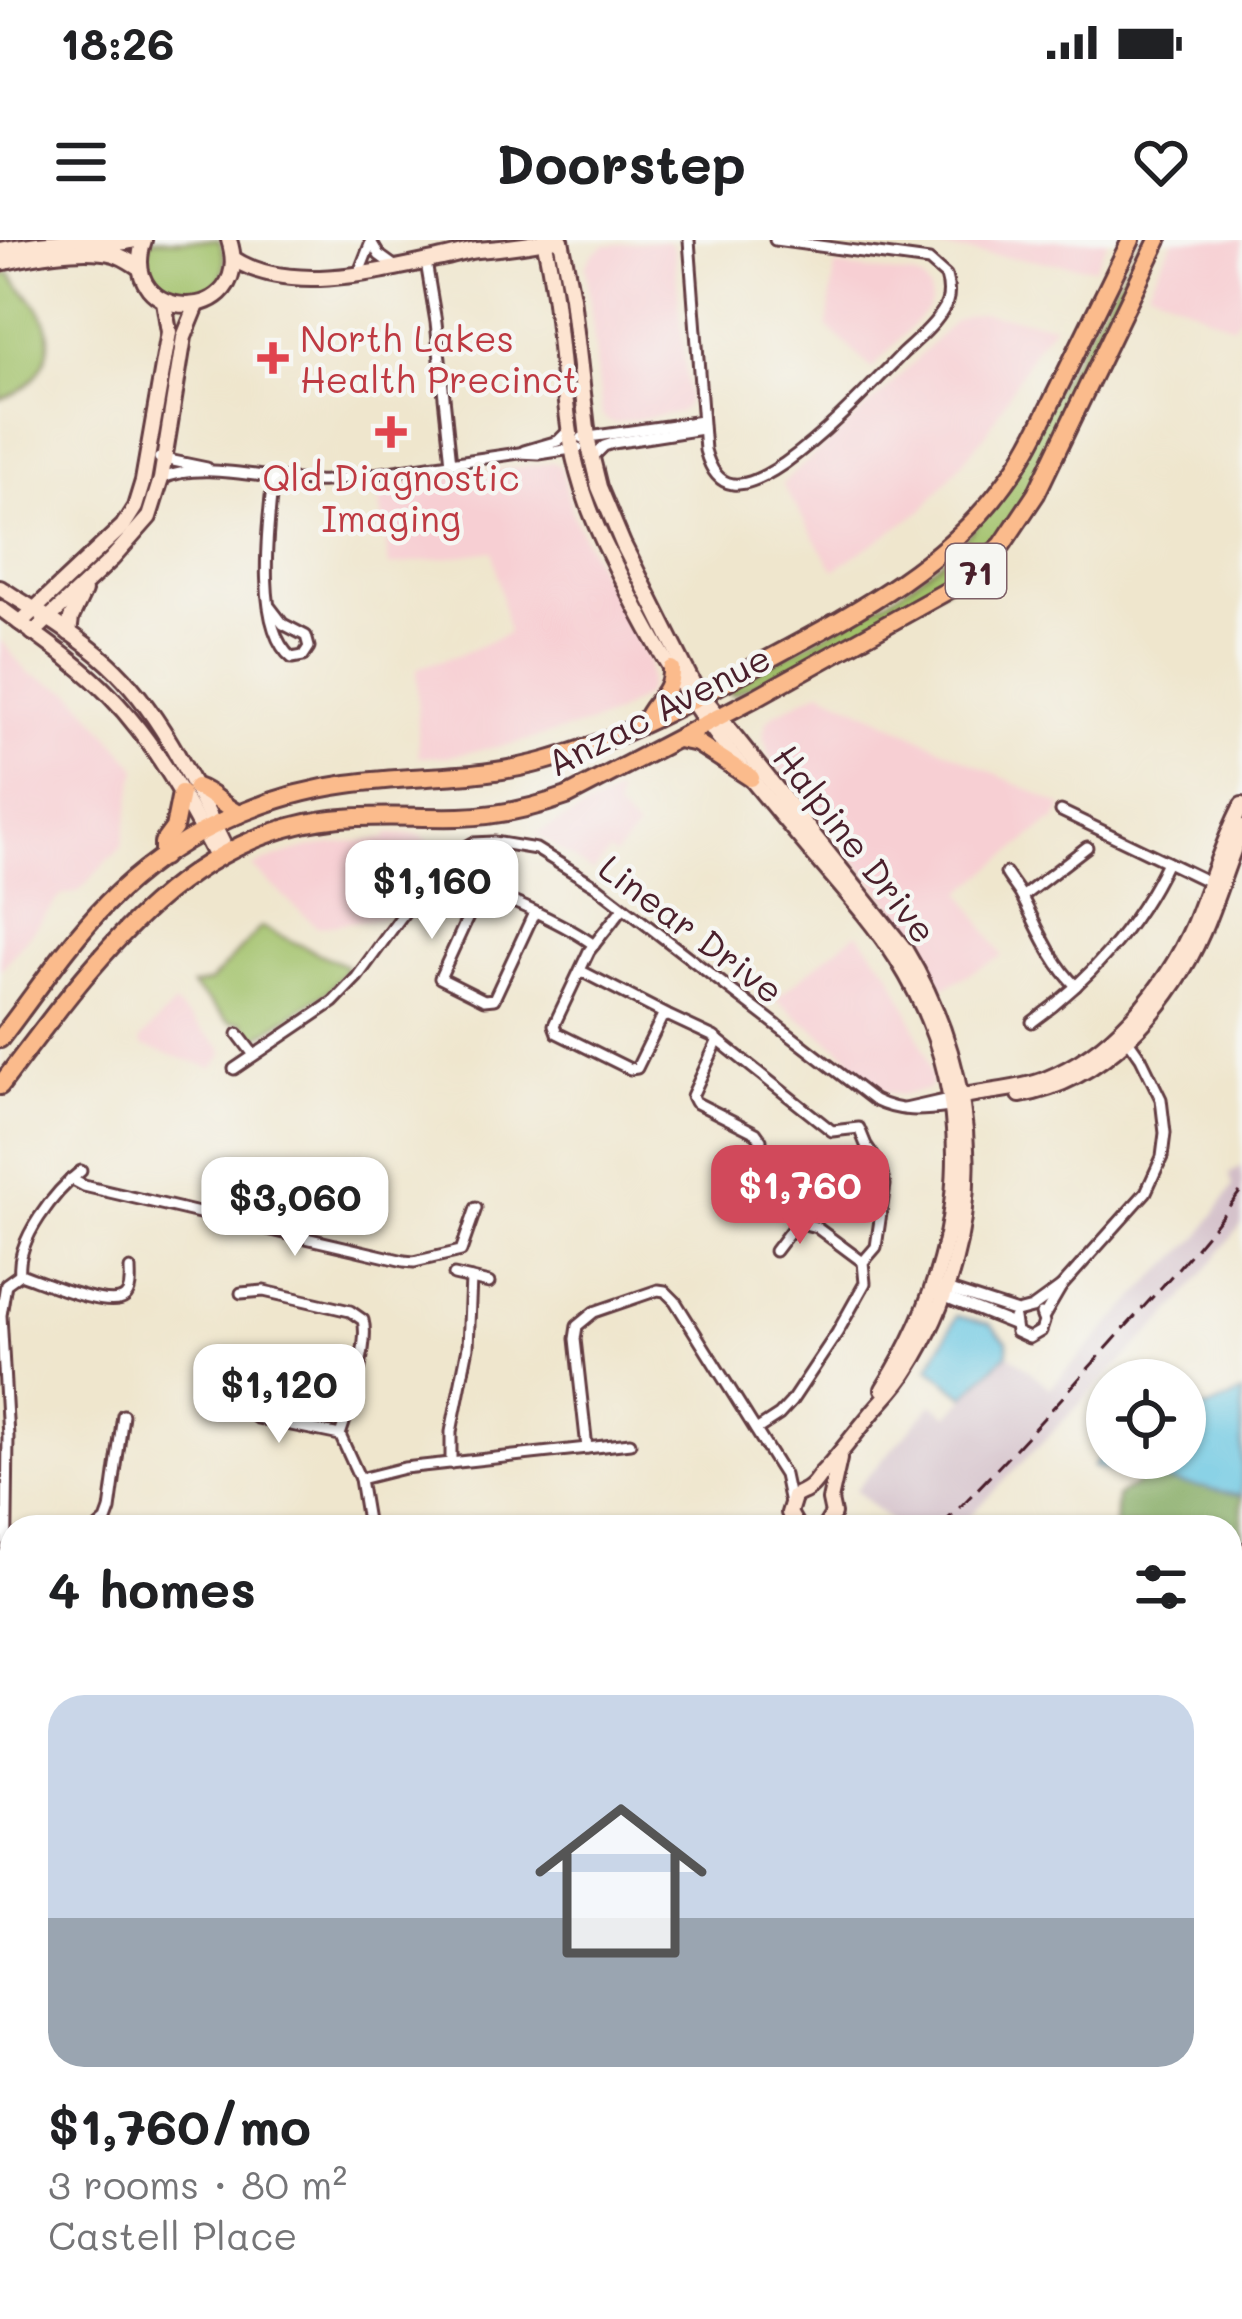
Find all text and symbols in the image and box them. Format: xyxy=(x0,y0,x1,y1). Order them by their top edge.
text: 18:26 xyxy=(60,13,174,71)
text: Doorstep xyxy=(496,127,746,198)
icon: menu xyxy=(48,129,114,195)
icon: heart xyxy=(1128,129,1194,195)
place label: North Lakes Health Precinct xyxy=(300,314,579,402)
marker: North Lakes Health Precinct xyxy=(257,342,289,374)
marker: Qld Diagnostic Imaging xyxy=(375,416,407,448)
place label: Qld Diagnostic Imaging xyxy=(262,453,520,541)
road number: 71 xyxy=(946,544,1006,598)
street label: Anzac Avenue xyxy=(538,633,778,785)
street label: Halpine Drive xyxy=(764,734,948,952)
pin: $1,160 xyxy=(334,840,530,942)
street label: Linear Drive xyxy=(590,843,794,1013)
text: $1,160 xyxy=(372,853,492,904)
pin: $1,760 xyxy=(702,1145,898,1247)
pin: $3,060 xyxy=(197,1157,393,1259)
text: $1,760 xyxy=(738,1158,862,1209)
text: $3,060 xyxy=(228,1170,362,1221)
pin: $1,120 xyxy=(181,1344,377,1446)
text: $1,120 xyxy=(220,1357,338,1408)
map controls xyxy=(1086,1359,1206,1479)
button: locate xyxy=(1086,1359,1206,1479)
text: 4 homes xyxy=(48,1554,256,1621)
icon: filters xyxy=(1128,1554,1194,1620)
icon: home xyxy=(513,1773,729,1989)
text: $1,760/mo xyxy=(48,2091,311,2158)
text: 3 rooms · 80 m² xyxy=(48,2158,347,2209)
text: Castell Place xyxy=(48,2209,297,2260)

